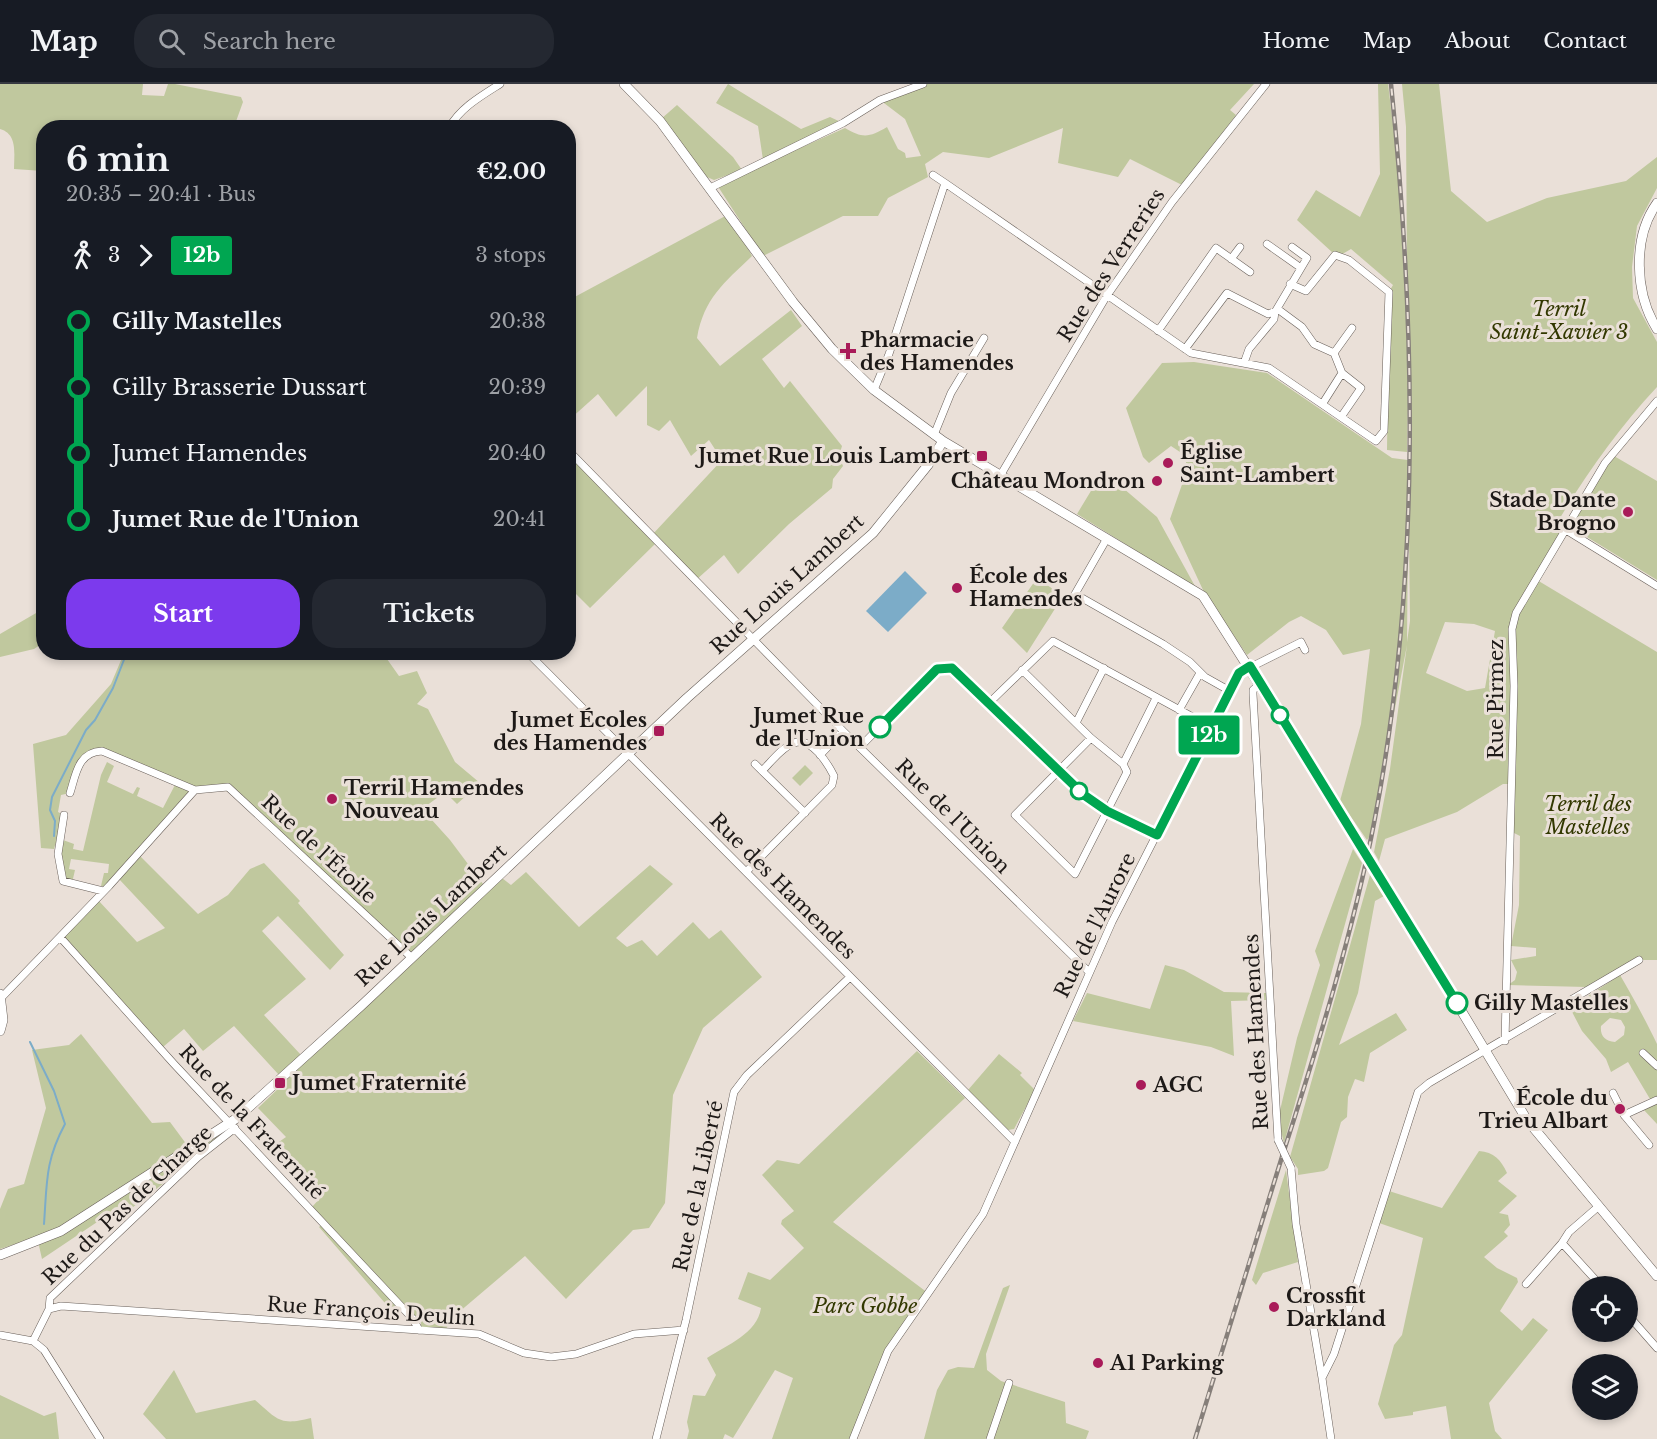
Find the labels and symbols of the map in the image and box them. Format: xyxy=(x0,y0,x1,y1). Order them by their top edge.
street label: Rue des Verreries xyxy=(1052,184,1170,346)
park label: Terril Saint-Xavier 3 xyxy=(1490,297,1628,344)
place label: Pharmacie des Hamendes xyxy=(860,328,1014,375)
marker: Pharmacie des Hamendes xyxy=(841,344,855,358)
place label: Église Saint-Lambert xyxy=(1180,439,1335,487)
place label: Jumet Rue Louis Lambert xyxy=(694,444,970,468)
marker: Jumet Rue Louis Lambert xyxy=(975,449,989,463)
marker: Église Saint-Lambert xyxy=(1161,456,1175,470)
place label: Château Mondron xyxy=(951,469,1145,493)
marker: Château Mondron xyxy=(1150,474,1164,488)
place label: Stade Dante Brogno xyxy=(1489,488,1616,535)
marker: Stade Dante Brogno xyxy=(1621,505,1635,519)
street label: Rue Louis Lambert xyxy=(705,509,869,659)
place label: École des Hamendes xyxy=(969,563,1083,611)
marker: École des Hamendes xyxy=(950,581,964,595)
street label: Rue Pirmez xyxy=(1484,639,1508,759)
place label: Jumet Rue de l'Union xyxy=(749,704,864,751)
unlabelled marker xyxy=(1271,706,1289,724)
place label: Jumet Écoles des Hamendes xyxy=(493,707,647,755)
marker: Jumet Rue de l'Union xyxy=(869,716,891,738)
line badge: 12b xyxy=(1174,716,1244,754)
marker: Jumet Écoles des Hamendes xyxy=(652,724,666,738)
street label: Rue de l'Union xyxy=(891,754,1015,878)
place label: Terril Hamendes Nouveau xyxy=(344,776,524,823)
unlabelled marker xyxy=(1070,782,1088,800)
street label: Rue de l'Étoile xyxy=(257,789,382,908)
marker: Terril Hamendes Nouveau xyxy=(325,792,339,806)
park label: Terril des Mastelles xyxy=(1544,792,1632,839)
street label: Rue des Hamendes xyxy=(705,808,861,964)
street label: Rue Louis Lambert xyxy=(351,838,512,991)
street label: Rue de l'Aurore xyxy=(1050,849,1140,1001)
street label: Rue des Hamendes xyxy=(1239,933,1273,1131)
place label: Gilly Mastelles xyxy=(1474,991,1629,1015)
marker: Gilly Mastelles xyxy=(1446,992,1468,1014)
street label: Rue de la Fraternité xyxy=(174,1040,330,1204)
place label: Jumet Fraternité xyxy=(288,1071,466,1095)
place label: AGC xyxy=(1152,1073,1203,1097)
marker: Jumet Fraternité xyxy=(273,1076,287,1090)
marker: AGC xyxy=(1134,1078,1148,1092)
place label: École du Trieu Albart xyxy=(1479,1085,1608,1133)
street label: Rue de la Liberté xyxy=(668,1098,728,1274)
marker: École du Trieu Albart xyxy=(1613,1102,1627,1116)
street label: Rue du Pas de Charge xyxy=(37,1120,217,1290)
place label: Crossfit Darkland xyxy=(1286,1284,1386,1331)
street label: Rue François Deulin xyxy=(266,1292,476,1330)
park label: Parc Gobbe xyxy=(812,1294,917,1318)
marker: Crossfit Darkland xyxy=(1267,1300,1281,1314)
place label: A1 Parking xyxy=(1109,1351,1225,1375)
marker: A1 Parking xyxy=(1091,1356,1105,1370)

